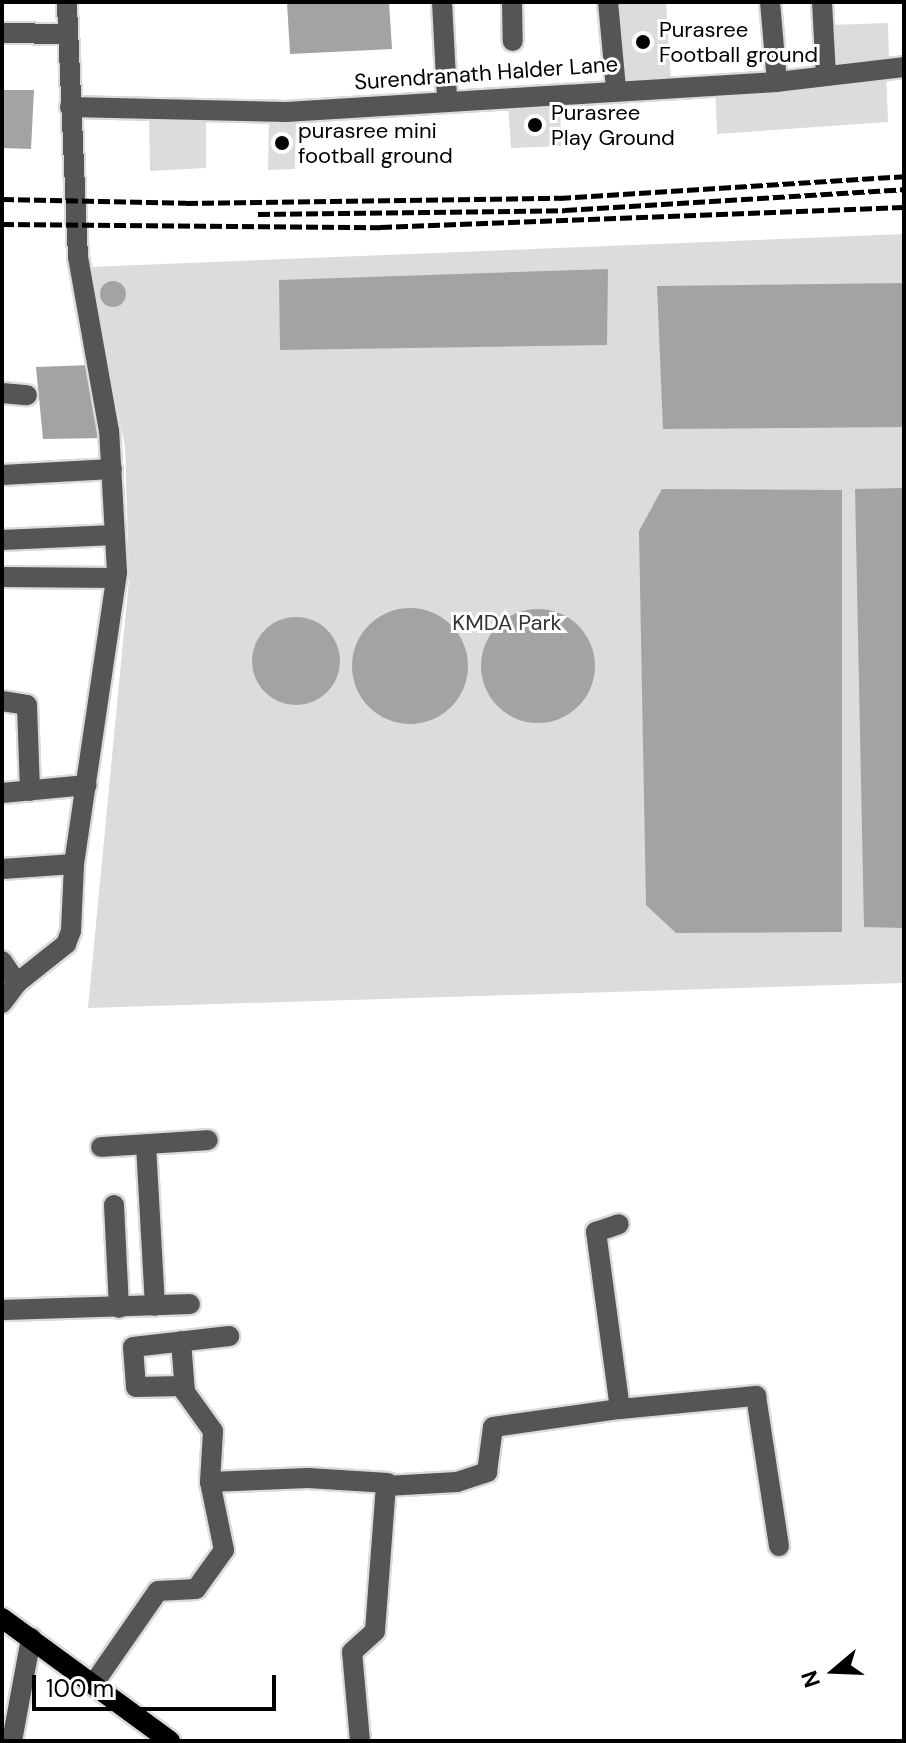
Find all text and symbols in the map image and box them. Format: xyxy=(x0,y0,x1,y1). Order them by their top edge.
place label: Purasree Football ground xyxy=(659,16,818,68)
marker: Purasree Football ground xyxy=(634,33,652,51)
street label: Surendranath Halder Lane xyxy=(353,51,619,95)
place label: Purasree Play Ground xyxy=(551,99,675,150)
marker: Purasree Play Ground xyxy=(526,116,544,134)
place label: purasree mini football ground xyxy=(298,117,453,168)
marker: purasree mini football ground xyxy=(273,134,291,152)
park label: KMDA Park xyxy=(452,610,562,636)
north arrow xyxy=(794,1631,874,1711)
scale bar xyxy=(36,1659,280,1709)
text: N xyxy=(795,1667,827,1691)
text: 100 m xyxy=(46,1673,114,1704)

